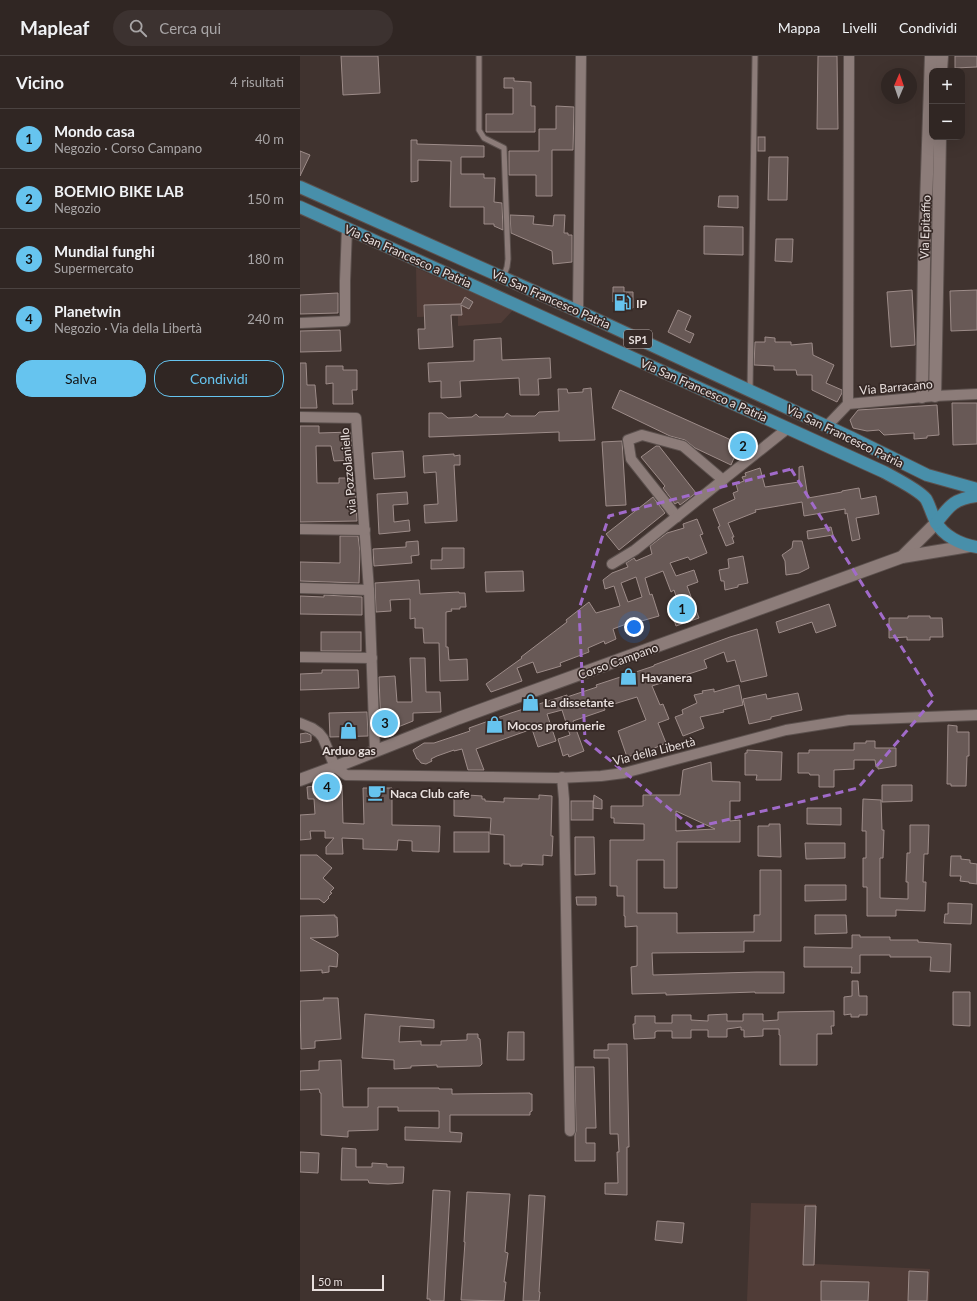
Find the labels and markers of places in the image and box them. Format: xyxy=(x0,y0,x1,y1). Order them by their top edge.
fuel station icon: IP xyxy=(613,293,633,313)
place label: IP xyxy=(636,296,648,311)
pin: 2 xyxy=(730,431,756,461)
pin: 1 xyxy=(669,594,695,624)
shop icon: Havanera xyxy=(618,667,638,687)
place label: Havanera xyxy=(641,670,692,685)
shop icon: La dissetante xyxy=(521,692,541,712)
place label: La dissetante xyxy=(544,695,615,710)
pin: 3 xyxy=(372,708,398,738)
shop icon: Mocos profumerie xyxy=(484,715,504,735)
place label: Mocos profumerie xyxy=(507,718,606,733)
shop icon: Arduo gas xyxy=(339,721,359,741)
place label: Arduo gas xyxy=(321,743,376,758)
pin: 4 xyxy=(314,772,340,802)
cafe icon: Naca Club cafe xyxy=(367,783,387,803)
place label: Naca Club cafe xyxy=(390,786,470,801)

